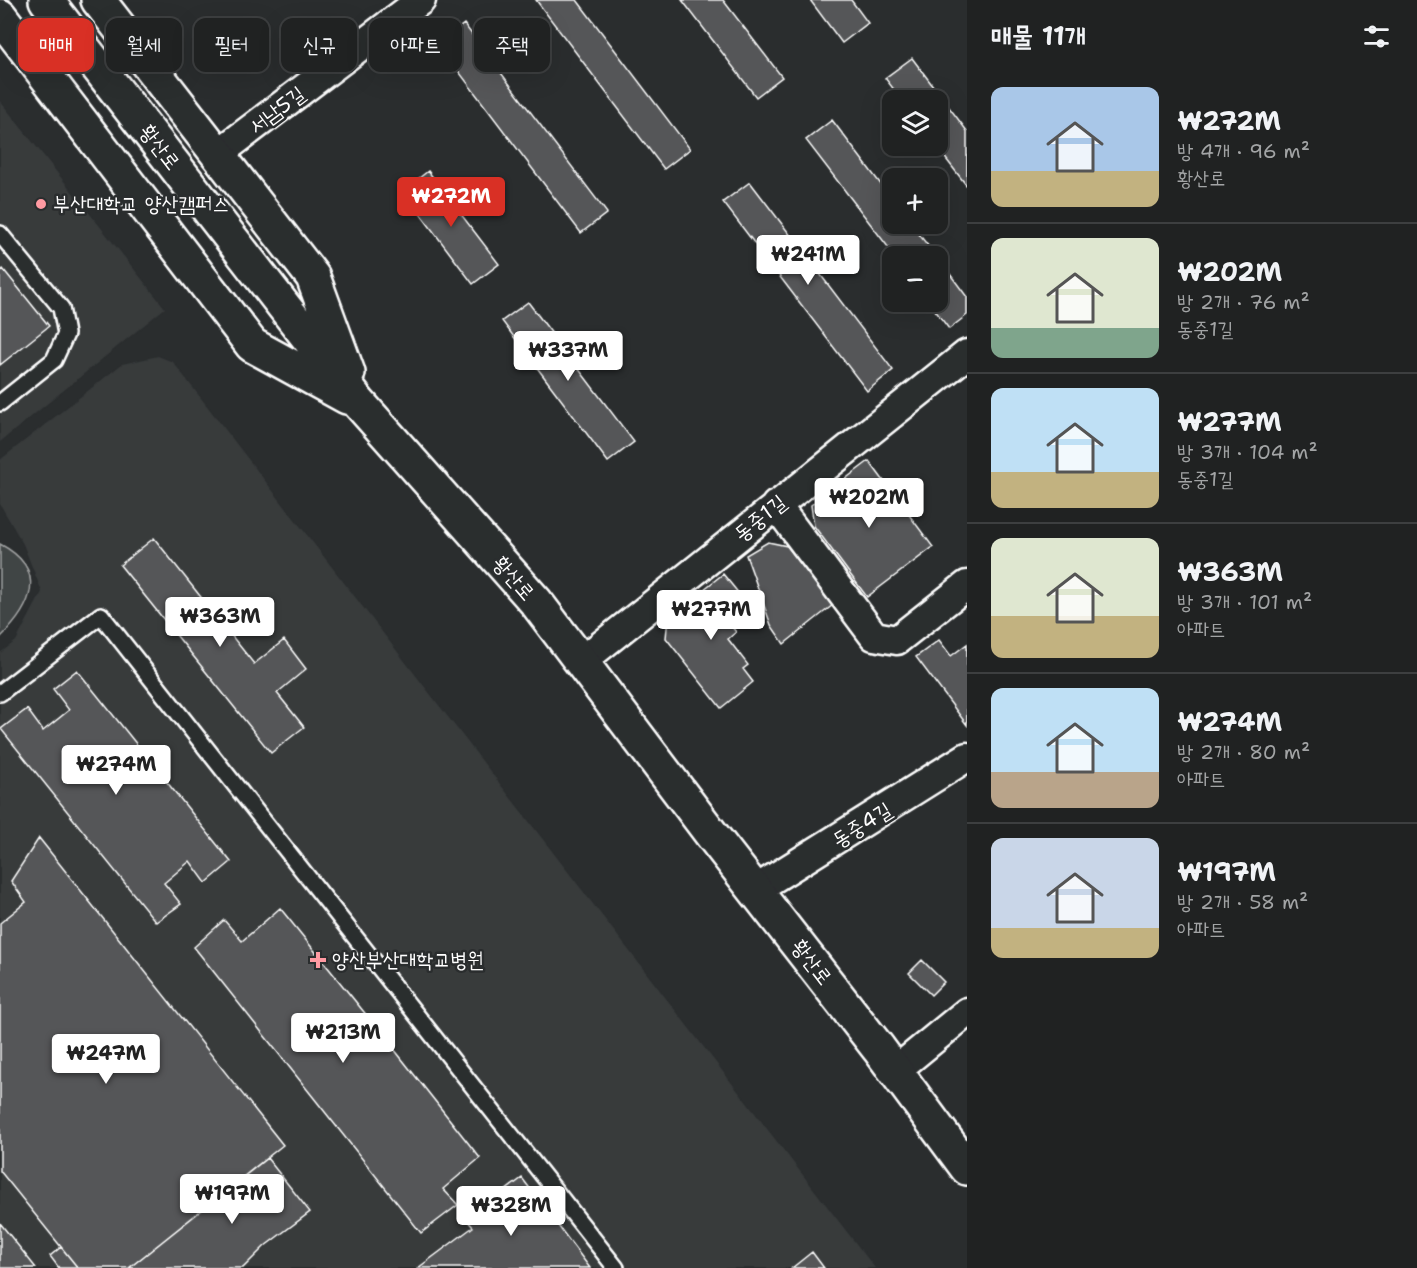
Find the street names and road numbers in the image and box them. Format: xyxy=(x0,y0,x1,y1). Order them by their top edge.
street label: 서남5길 xyxy=(243,80,311,140)
street label: 황산로 xyxy=(133,118,187,176)
street label: 동중1길 xyxy=(728,488,792,548)
street label: 황산로 xyxy=(487,550,541,606)
street label: 동중4길 xyxy=(827,796,897,854)
street label: 황산로 xyxy=(785,933,839,991)

